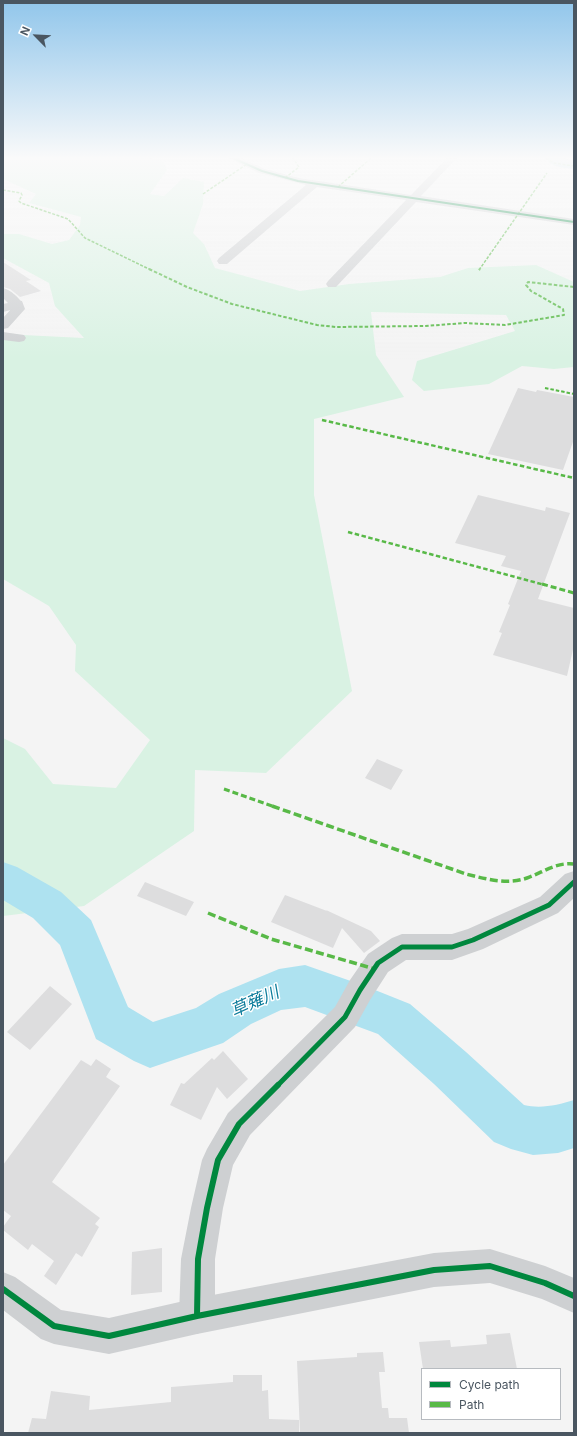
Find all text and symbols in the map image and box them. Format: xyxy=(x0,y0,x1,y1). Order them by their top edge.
north arrow xyxy=(16,16,56,56)
text: N xyxy=(17,24,33,38)
water label: 草薙川 xyxy=(228,982,282,1022)
legend xyxy=(421,1368,561,1420)
text: Cycle path xyxy=(459,1377,520,1392)
text: Path xyxy=(459,1397,484,1412)

